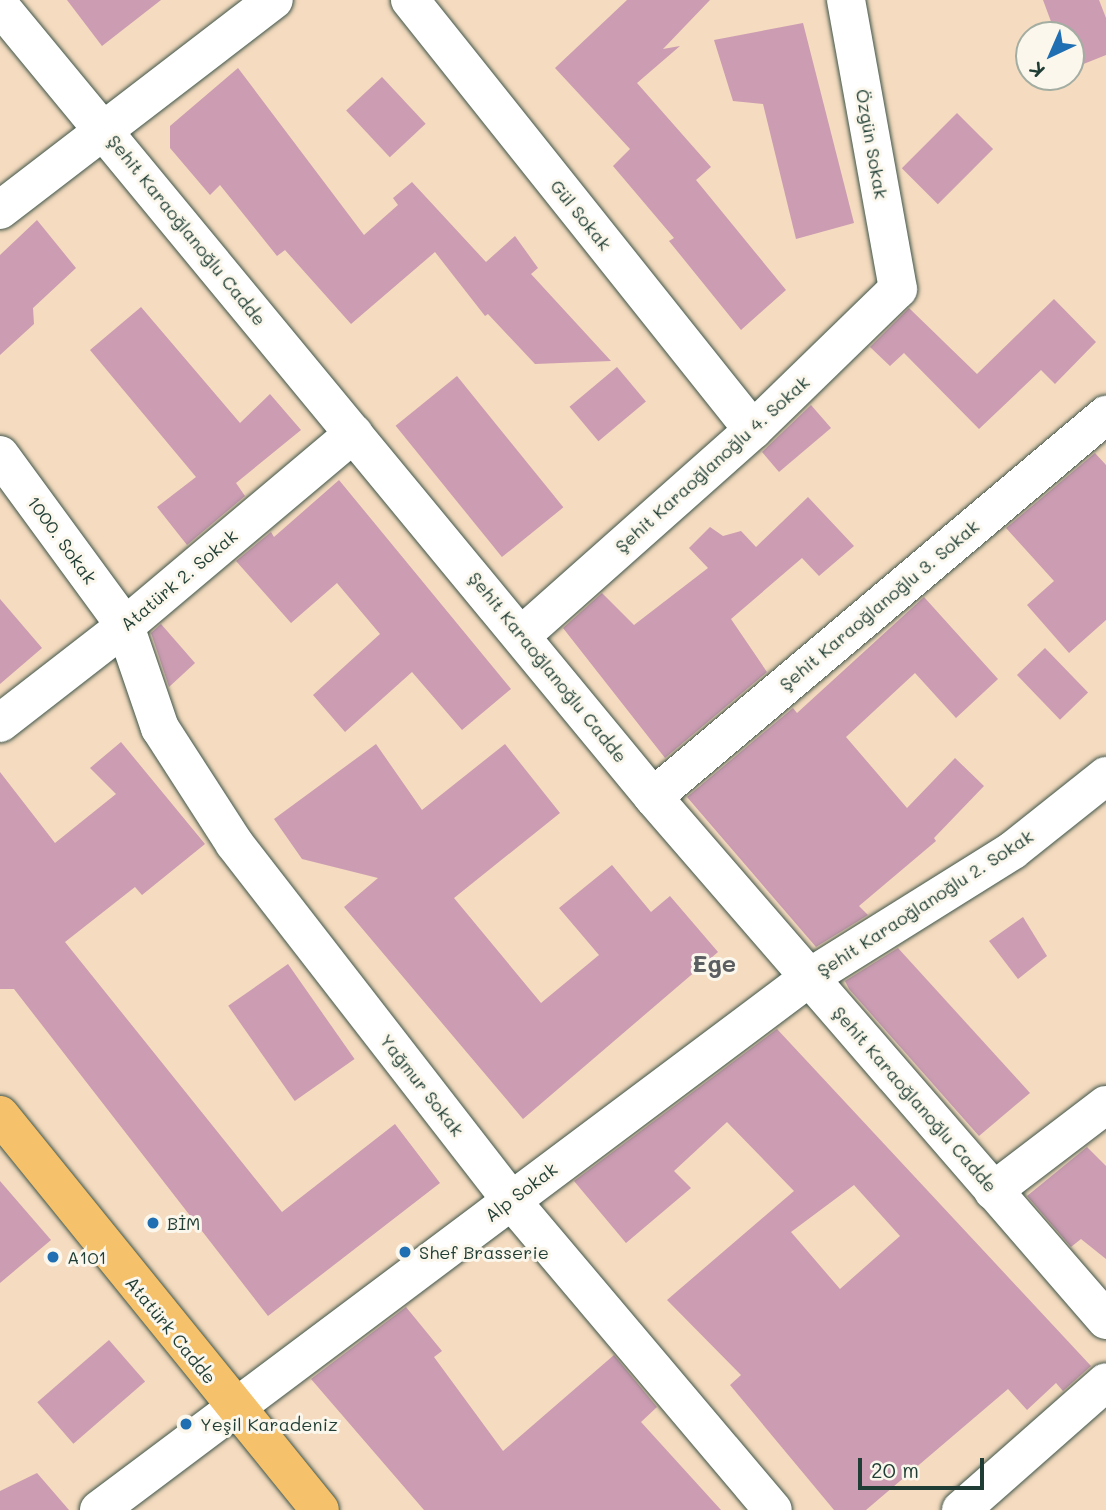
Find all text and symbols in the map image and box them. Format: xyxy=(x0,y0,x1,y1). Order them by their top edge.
north arrow xyxy=(1015,21,1085,91)
text: K xyxy=(1023,57,1050,83)
street label: Özgün Sokak xyxy=(852,87,892,201)
street label: Şehit Karaoğlanoğlu Cadde xyxy=(103,130,271,330)
street label: Gül Sokak xyxy=(546,175,616,255)
street label: Şehit Karaoğlanoğlu 4. Sokak xyxy=(610,371,814,557)
street label: 1000. Sokak xyxy=(23,492,101,588)
street label: Şehit Karaoğlanoğlu 3. Sokak xyxy=(775,515,983,695)
street label: Atatürk 2. Sokak xyxy=(116,525,242,635)
street label: Şehit Karaoğlanoğlu Cadde xyxy=(464,567,632,767)
street label: Şehit Karaoğlanoğlu 2. Sokak xyxy=(813,825,1037,981)
district label: Ege xyxy=(692,949,736,977)
street label: Şehit Karaoğlanoğlu Cadde xyxy=(828,1002,1002,1196)
street label: Yağmur Sokak xyxy=(375,1030,469,1140)
street label: Alp Sokak xyxy=(481,1158,561,1226)
place label: BİM xyxy=(167,1212,200,1234)
marker: BİM xyxy=(145,1215,161,1231)
place label: Shef Brasserie xyxy=(419,1241,549,1263)
marker: Shef Brasserie xyxy=(397,1244,413,1260)
place label: A101 xyxy=(67,1246,107,1268)
marker: A101 xyxy=(45,1249,61,1265)
street label: Atatürk Cadde xyxy=(121,1272,221,1388)
place label: Yeşil Karadeniz xyxy=(200,1413,338,1435)
marker: Yeşil Karadeniz xyxy=(178,1416,194,1432)
scale bar xyxy=(861,1444,987,1488)
text: 20 m xyxy=(871,1456,919,1483)

